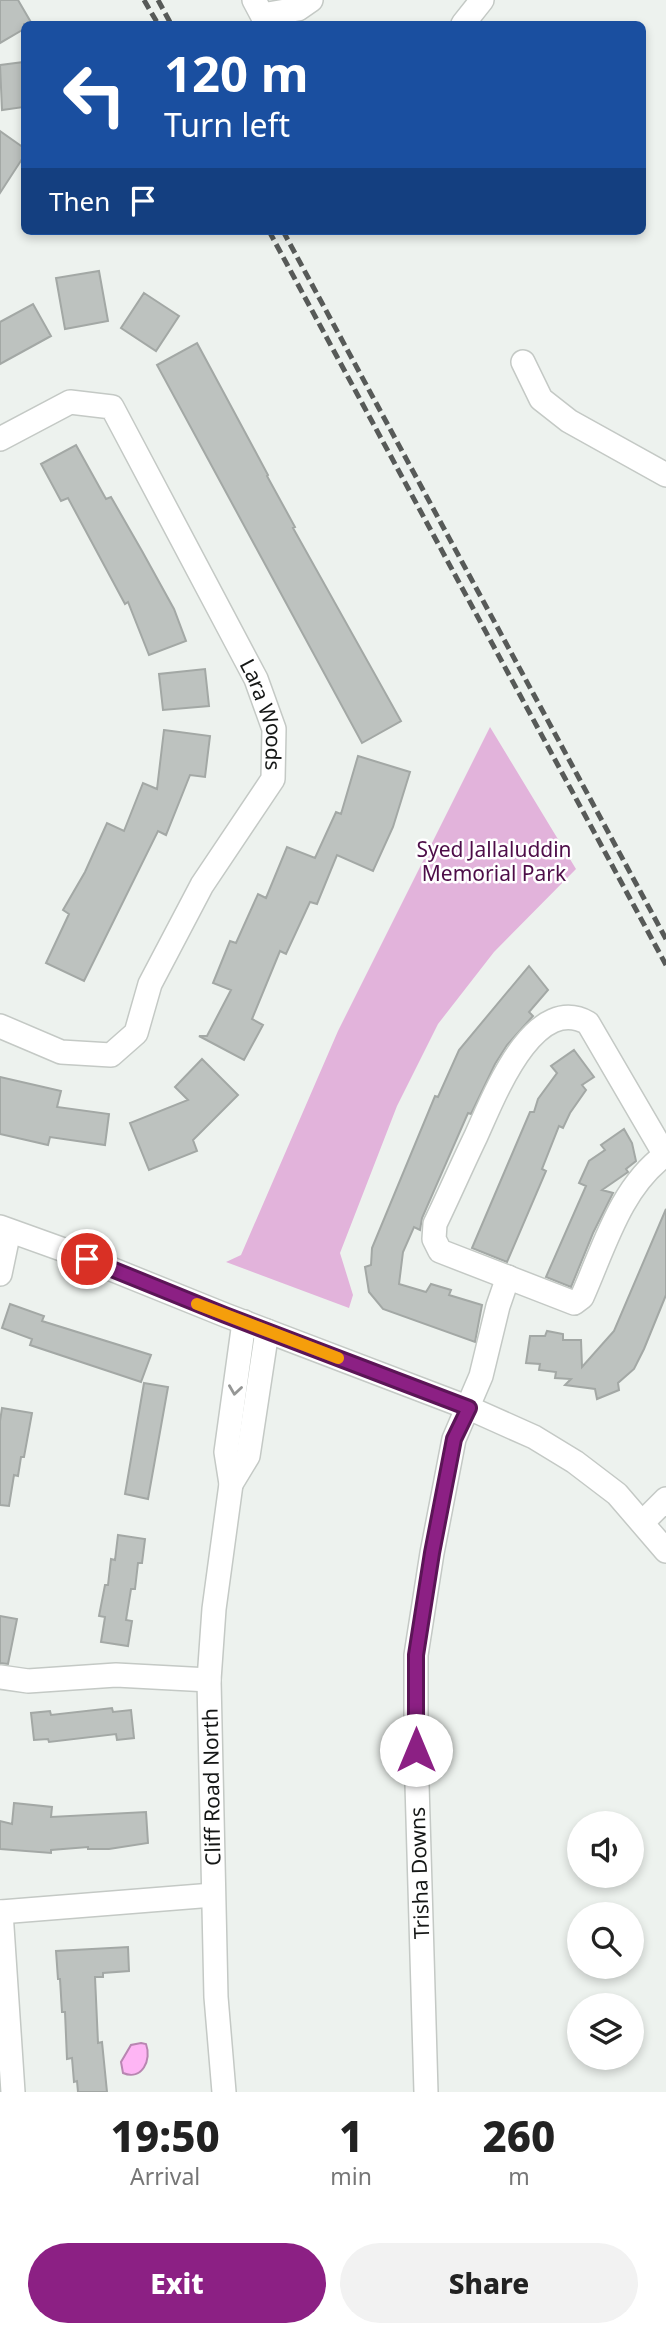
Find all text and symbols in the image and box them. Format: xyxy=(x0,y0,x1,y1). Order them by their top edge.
text: 120 m xyxy=(164,40,309,106)
icon: left xyxy=(49,49,140,140)
text: Turn left xyxy=(164,103,290,146)
icon: arrive xyxy=(124,182,162,220)
text: Then xyxy=(49,183,110,219)
street label: Lara Woods xyxy=(234,654,289,771)
park label: Syed Jallaluddin Memorial Park xyxy=(416,835,572,887)
pin xyxy=(57,1229,117,1289)
icon: arrive xyxy=(68,1240,106,1278)
one-way arrow xyxy=(227,1384,242,1396)
street label: Cliff Road North xyxy=(196,1708,226,1866)
position arrow xyxy=(379,1713,453,1787)
street label: Trisha Downs xyxy=(403,1806,435,1940)
map controls xyxy=(567,1811,644,2070)
button: sound xyxy=(567,1811,644,1888)
button: search xyxy=(567,1902,644,1979)
button: layers xyxy=(567,1993,644,2070)
text: 19:50 xyxy=(111,2107,220,2164)
text: 1 xyxy=(339,2107,363,2164)
text: 260 xyxy=(483,2107,555,2164)
text: Arrival xyxy=(130,2160,200,2192)
text: min xyxy=(330,2160,372,2192)
text: m xyxy=(508,2160,530,2192)
button: Exit xyxy=(28,2243,326,2323)
button: Share xyxy=(340,2243,638,2323)

